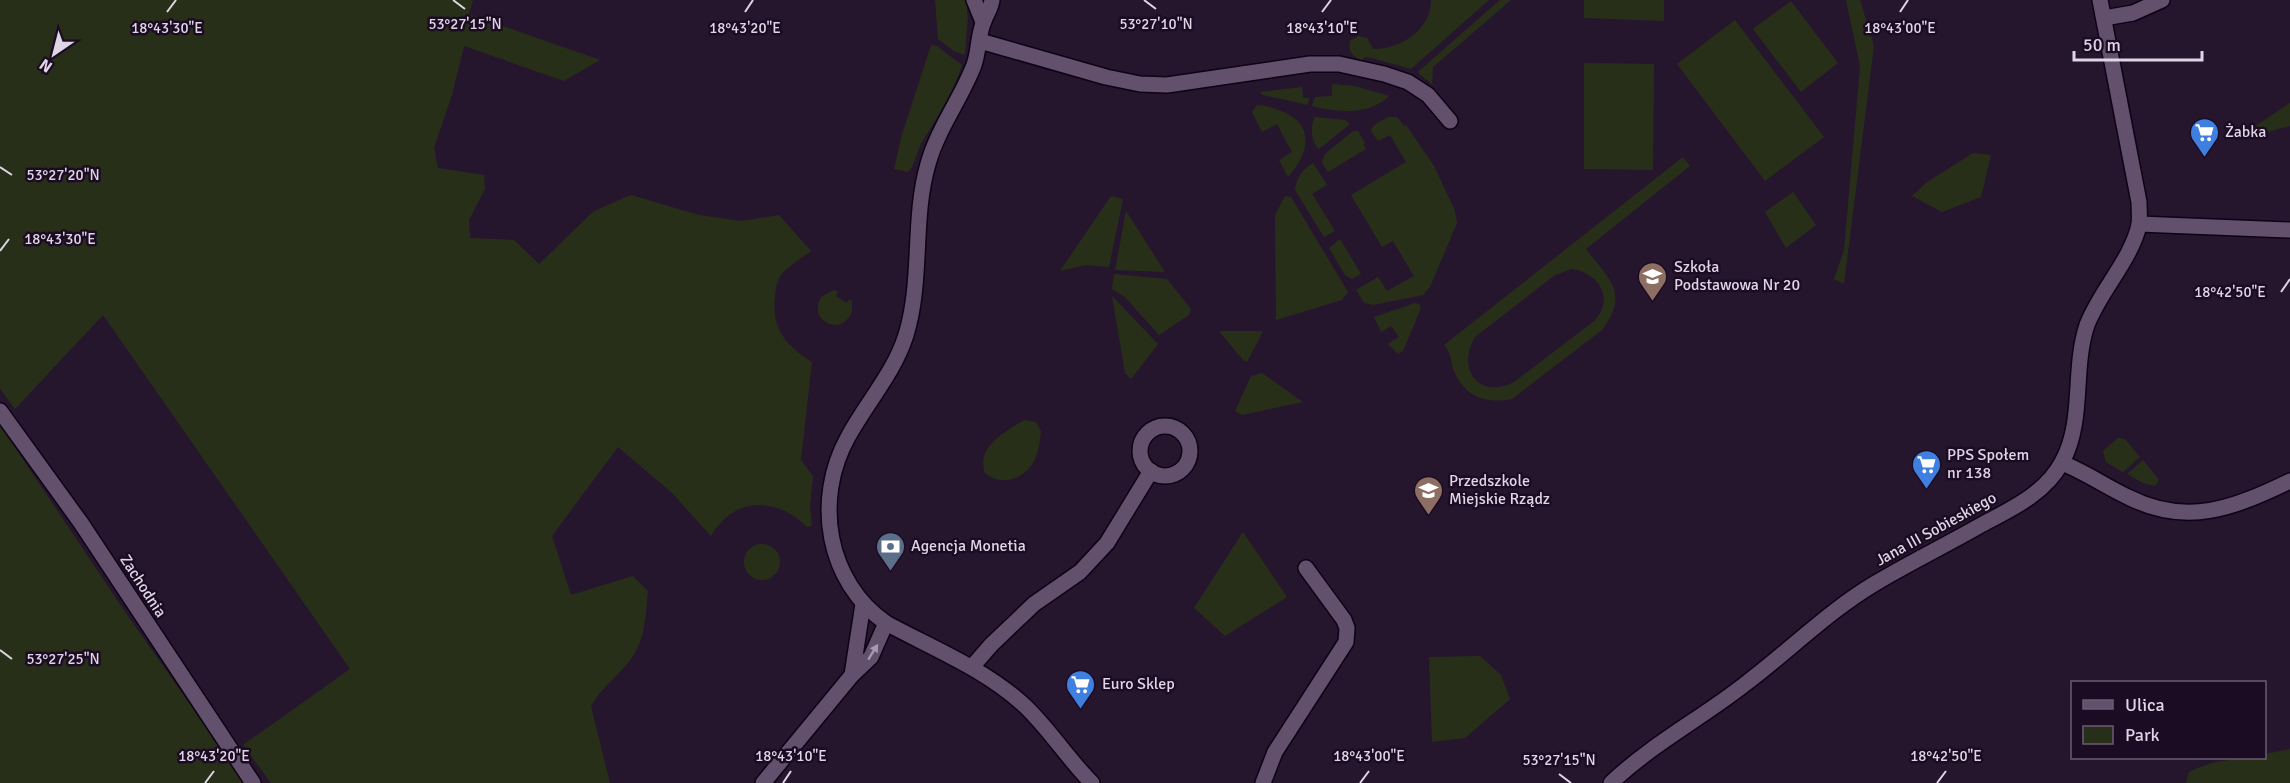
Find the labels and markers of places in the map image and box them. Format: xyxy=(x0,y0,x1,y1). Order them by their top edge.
supermarket icon: Żabka xyxy=(2188,116,2220,158)
place label: Żabka xyxy=(2225,122,2266,142)
place label: Szkoła Podstawowa Nr 20 xyxy=(1674,257,1800,295)
school or university icon: Szkoła Podstawowa Nr 20 xyxy=(1637,260,1669,302)
place label: PPS Społem nr 138 xyxy=(1947,445,2029,483)
supermarket icon: PPS Społem nr 138 xyxy=(1910,448,1942,490)
place label: Przedszkole Miejskie Rządz xyxy=(1449,471,1550,509)
school or university icon: Przedszkole Miejskie Rządz xyxy=(1412,474,1444,516)
bank icon: Agencja Monetia xyxy=(874,530,906,572)
place label: Agencja Monetia xyxy=(911,536,1026,556)
supermarket icon: Euro Sklep xyxy=(1065,668,1097,710)
place label: Euro Sklep xyxy=(1102,674,1175,694)

